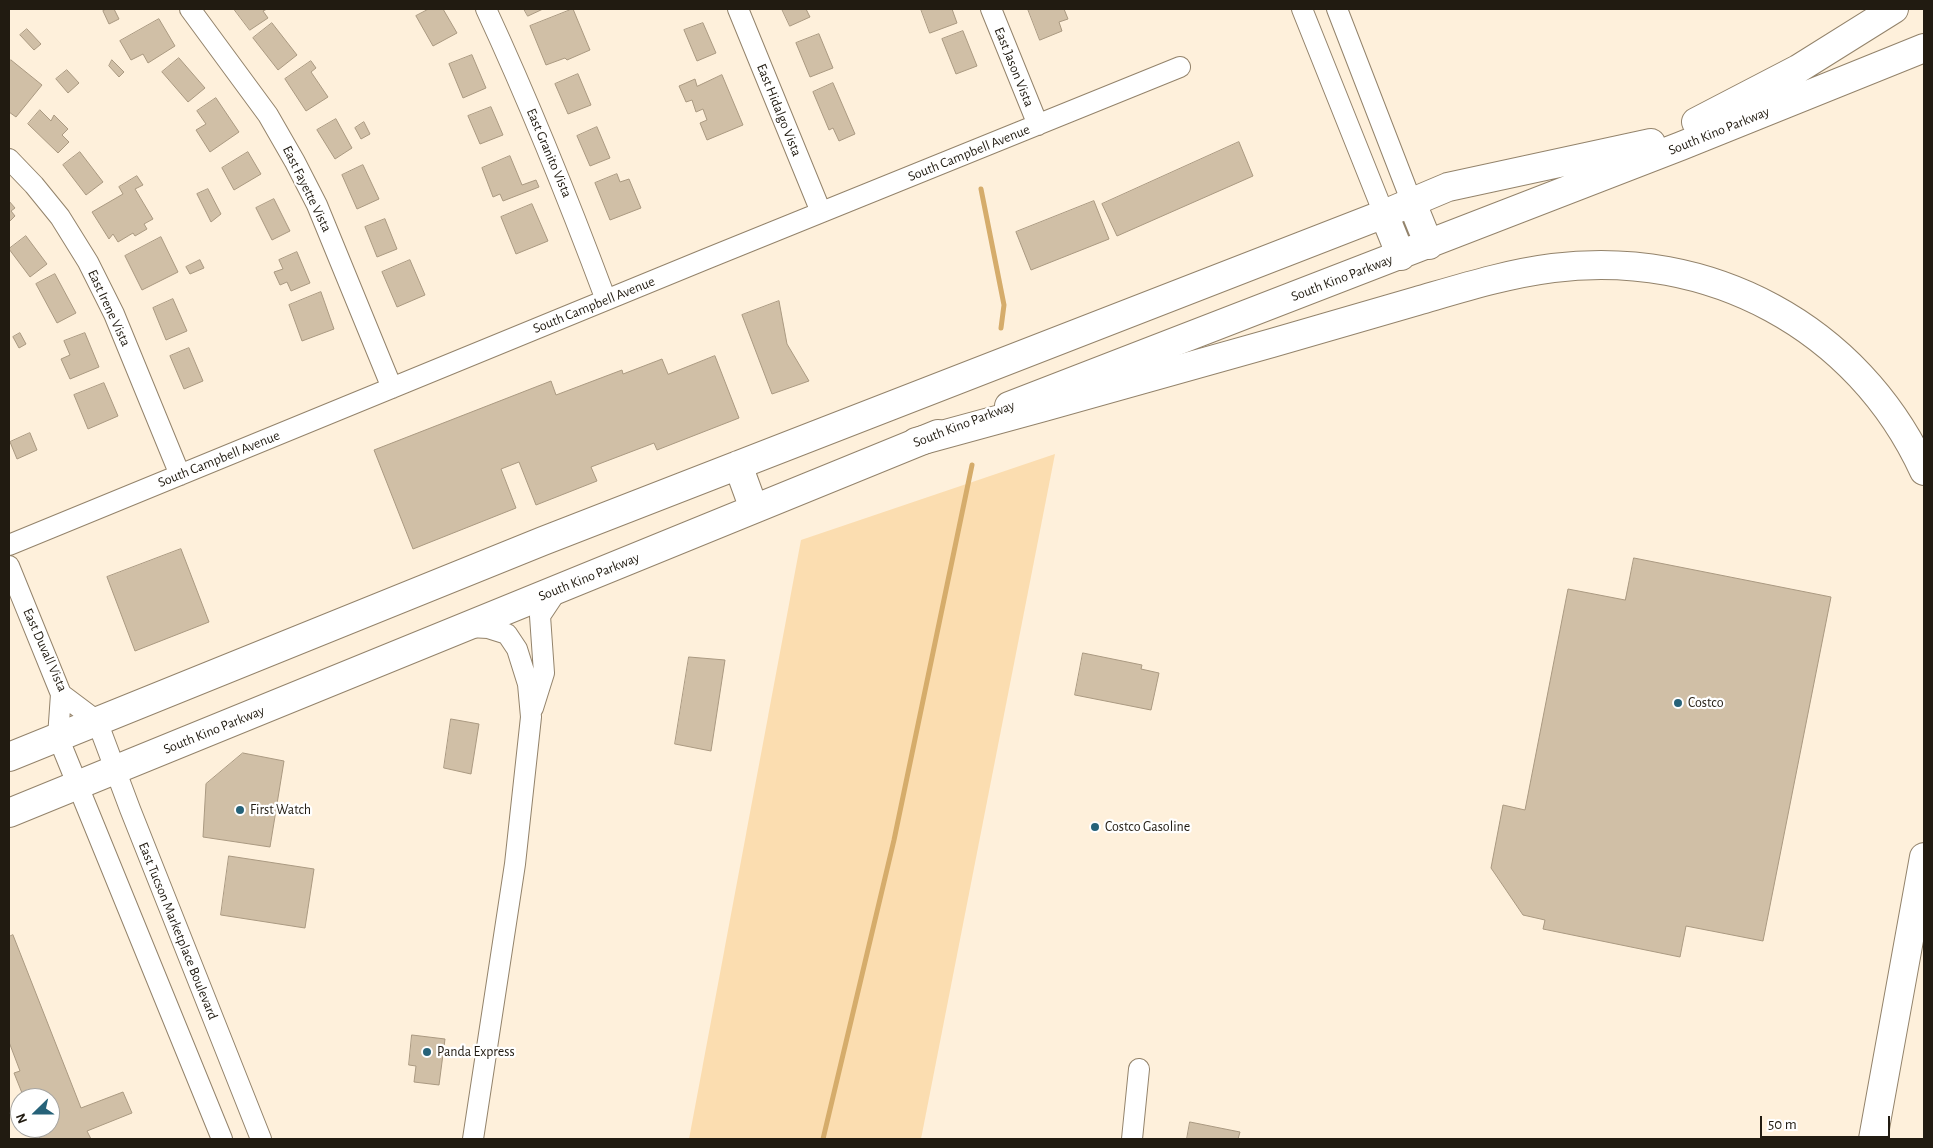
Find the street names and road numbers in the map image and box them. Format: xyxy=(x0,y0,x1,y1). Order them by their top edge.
street label: East Jason Vista xyxy=(990,25,1038,109)
street label: East Hidalgo Vista xyxy=(753,61,805,159)
street label: South Kino Parkway xyxy=(1666,103,1772,159)
street label: East Granito Vista xyxy=(523,106,575,200)
street label: South Campbell Avenue xyxy=(906,121,1032,185)
street label: East Fayette Vista xyxy=(279,143,335,235)
street label: South Kino Parkway xyxy=(1289,251,1395,305)
street label: East Irene Vista xyxy=(84,267,134,349)
street label: South Campbell Avenue xyxy=(531,273,657,337)
street label: South Kino Parkway xyxy=(911,397,1017,451)
street label: South Campbell Avenue xyxy=(156,427,282,491)
street label: South Kino Parkway xyxy=(536,549,642,605)
street label: East Duvall Vista xyxy=(19,606,71,694)
street label: South Kino Parkway xyxy=(161,702,267,758)
street label: East Tucson Marketplace Boulevard xyxy=(135,840,221,1022)

